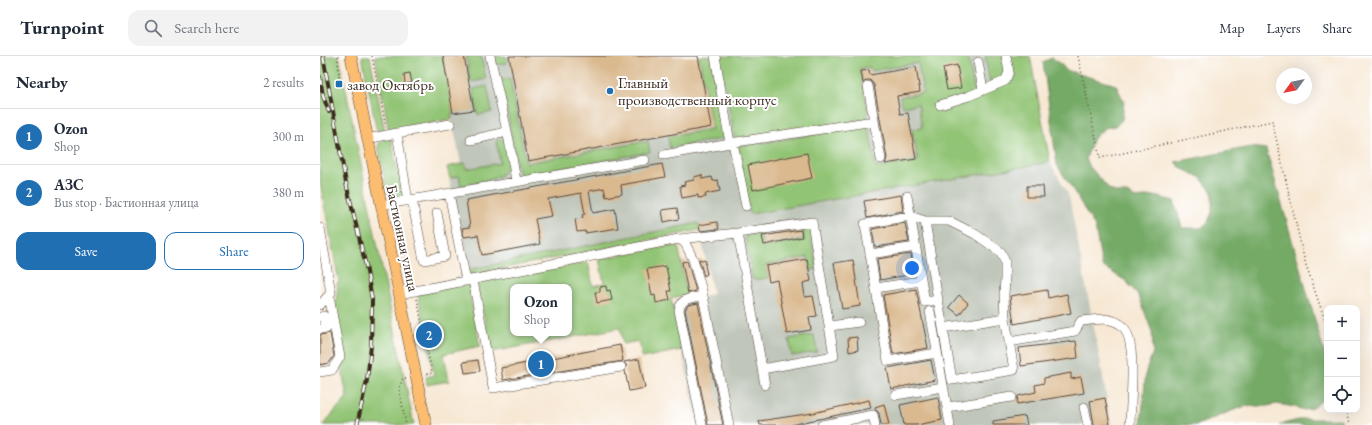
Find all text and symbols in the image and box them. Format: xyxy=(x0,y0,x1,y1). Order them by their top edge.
search box xyxy=(128,10,408,46)
text: Turnpoint xyxy=(20,15,104,40)
icon: search xyxy=(142,17,164,39)
text: Search here xyxy=(174,18,239,37)
text: Map xyxy=(1219,19,1244,37)
text: Layers xyxy=(1266,19,1301,37)
text: Share xyxy=(1323,19,1352,37)
north arrow xyxy=(1276,68,1312,104)
text: Nearby xyxy=(16,71,68,93)
place label: Главный производственный корпус xyxy=(618,73,777,109)
text: 2 results xyxy=(263,74,304,91)
place label: завод Октябрь xyxy=(347,75,434,94)
marker: завод Октябрь xyxy=(334,79,344,89)
marker: Главный производственный корпус xyxy=(605,86,615,96)
text: Ozon xyxy=(54,119,88,138)
text: 1 xyxy=(26,128,32,145)
text: 300 m xyxy=(273,128,304,145)
text: Shop xyxy=(54,138,80,155)
text: АЗС xyxy=(54,175,84,194)
street label: Бастионная улица xyxy=(382,183,424,293)
text: 2 xyxy=(26,184,32,201)
text: 380 m xyxy=(273,184,304,201)
text: Bus stop · Бастионная улица xyxy=(54,194,199,211)
button: Save xyxy=(16,232,156,270)
button: Share xyxy=(164,232,304,270)
your location xyxy=(902,258,922,278)
popup xyxy=(510,284,572,336)
text: Ozon xyxy=(524,292,558,311)
map controls xyxy=(1324,305,1360,413)
button: + xyxy=(1324,305,1360,341)
text: Shop xyxy=(524,311,550,328)
pin: 2 xyxy=(416,320,442,350)
button: − xyxy=(1324,341,1360,377)
pin: 1 xyxy=(528,349,554,379)
button: locate xyxy=(1324,377,1360,413)

